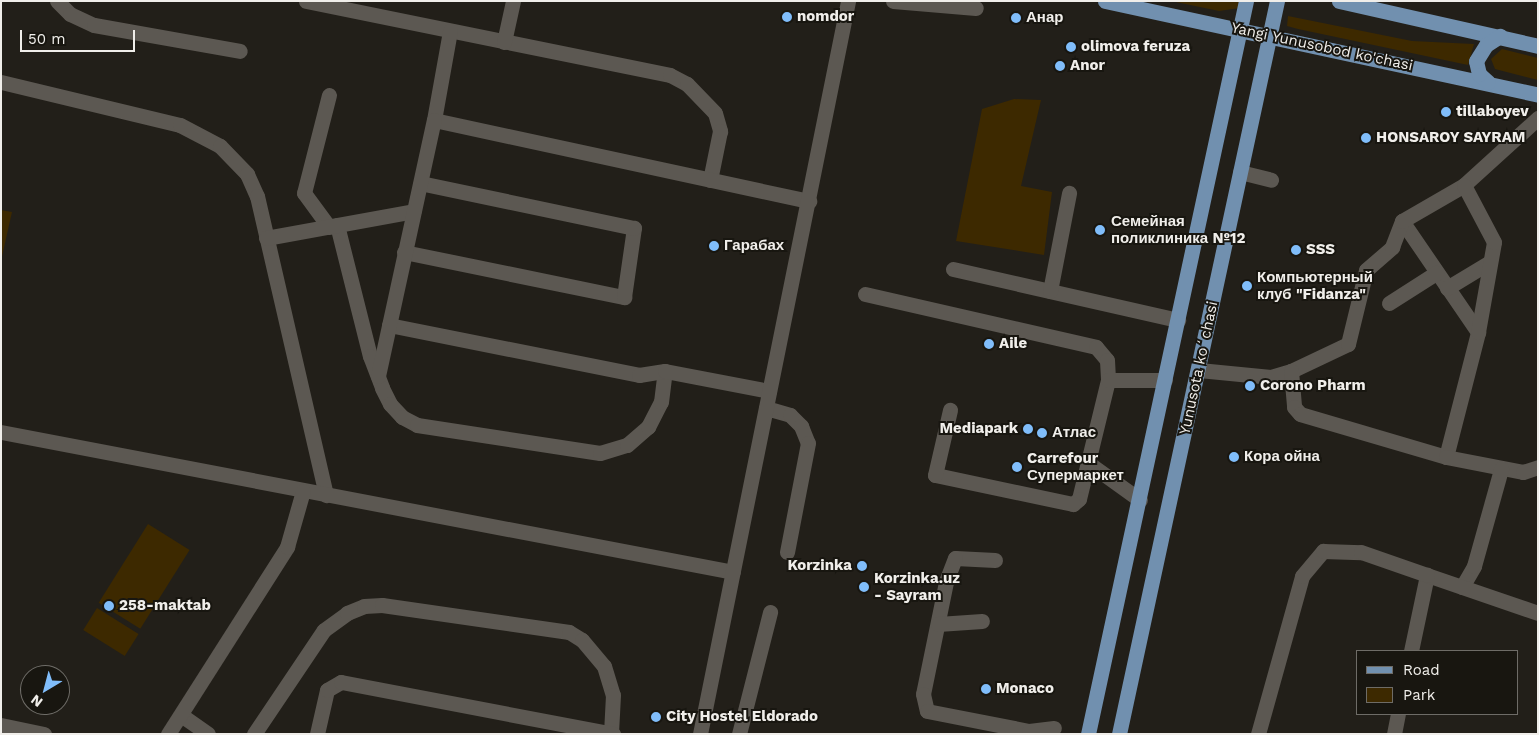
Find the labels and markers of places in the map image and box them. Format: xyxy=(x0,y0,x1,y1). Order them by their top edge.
place label: nomdor xyxy=(797,8,854,26)
place label: Анар xyxy=(1026,9,1063,27)
marker: nomdor xyxy=(781,11,793,23)
marker: Анар xyxy=(1010,12,1022,24)
place label: olimova feruza xyxy=(1081,38,1190,56)
marker: olimova feruza xyxy=(1065,41,1077,53)
place label: Anor xyxy=(1070,57,1105,75)
marker: Anor xyxy=(1054,60,1066,72)
place label: tillaboyev xyxy=(1456,103,1529,121)
marker: tillaboyev xyxy=(1440,106,1452,118)
place label: HONSAROY SAYRAM xyxy=(1376,129,1526,147)
marker: HONSAROY SAYRAM xyxy=(1360,132,1372,144)
place label: Семейная поликлиника №12 xyxy=(1111,212,1245,247)
marker: Семейная поликлиника №12 xyxy=(1093,223,1107,237)
place label: Гарабах xyxy=(724,237,784,255)
marker: Гарабах xyxy=(708,240,720,252)
place label: SSS xyxy=(1306,241,1335,259)
marker: SSS xyxy=(1290,244,1302,256)
place label: Компьютерный клуб "Fidanza" xyxy=(1257,268,1373,303)
marker: Компьютерный клуб "Fidanza" xyxy=(1241,280,1253,292)
place label: Aile xyxy=(999,335,1027,353)
marker: Aile xyxy=(983,338,995,350)
place label: Corono Pharm xyxy=(1260,377,1366,395)
marker: Corono Pharm xyxy=(1244,380,1256,392)
place label: Mediapark xyxy=(939,420,1018,438)
marker: Mediapark xyxy=(1022,423,1034,435)
place label: Атлас xyxy=(1052,424,1096,442)
marker: Атлас xyxy=(1036,427,1048,439)
place label: Кора ойна xyxy=(1244,448,1320,466)
place label: Carrefour Супермаркет xyxy=(1027,449,1124,484)
marker: Кора ойна xyxy=(1228,451,1240,463)
marker: Carrefour Супермаркет xyxy=(1011,461,1023,473)
place label: Korzinka xyxy=(787,557,852,575)
marker: Korzinka xyxy=(856,560,868,572)
place label: Korzinka.uz - Sayram xyxy=(874,569,960,604)
marker: Korzinka.uz - Sayram xyxy=(858,581,870,593)
place label: 258-maktab xyxy=(119,597,211,615)
marker: 258-maktab xyxy=(103,600,115,612)
place label: Monaco xyxy=(996,680,1054,698)
marker: Monaco xyxy=(980,683,992,695)
place label: City Hostel Eldorado xyxy=(666,708,819,726)
marker: City Hostel Eldorado xyxy=(650,711,662,723)

